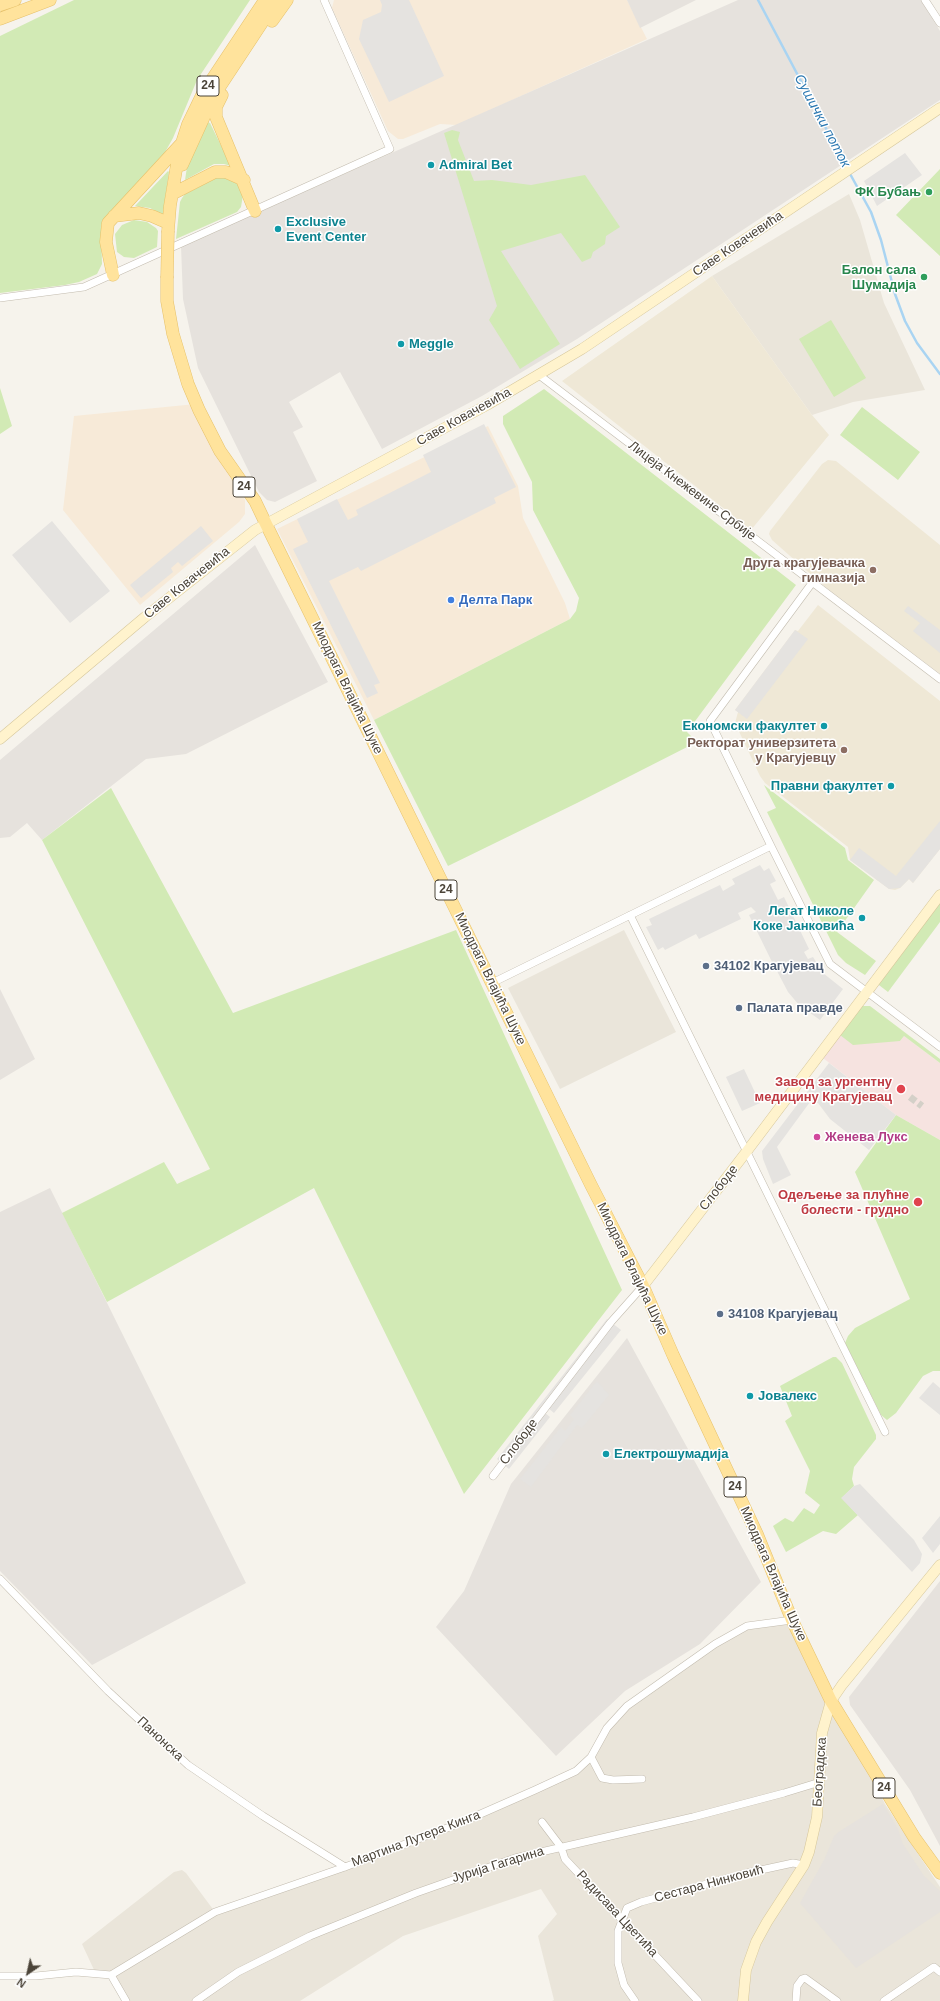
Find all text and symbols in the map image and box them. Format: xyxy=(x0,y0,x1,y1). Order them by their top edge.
water label: Сушички поток xyxy=(790,71,854,171)
road number: 24 xyxy=(197,76,219,96)
place label: Admiral Bet xyxy=(439,157,512,173)
marker: Admiral Bet xyxy=(426,160,436,170)
place label: ФК Бубањ xyxy=(855,184,921,200)
marker: ФК Бубањ xyxy=(924,187,934,197)
street label: Саве Ковачевића xyxy=(690,208,786,280)
place label: Exclusive Event Center xyxy=(286,214,366,245)
marker: Exclusive Event Center xyxy=(273,224,283,234)
place label: Балон сала Шумадија xyxy=(842,262,916,293)
marker: Балон сала Шумадија xyxy=(919,272,929,282)
place label: Meggle xyxy=(409,336,454,352)
marker: Meggle xyxy=(396,339,406,349)
street label: Саве Ковачевића xyxy=(414,385,514,449)
street label: Лицеја Кнежевине Србије xyxy=(625,438,759,544)
road number: 24 xyxy=(233,477,255,497)
street label: Саве Ковачевића xyxy=(141,544,233,622)
place label: Друга крагујевачка гимназија xyxy=(743,555,865,586)
marker: Друга крагујевачка гимназија xyxy=(868,565,878,575)
place label: Делта Парк xyxy=(459,592,532,608)
marker: Делта Парк xyxy=(446,595,456,605)
street label: Миодрага Влајића Шуке xyxy=(308,619,386,757)
place label: Економски факултет xyxy=(682,718,816,734)
marker: Економски факултет xyxy=(819,721,829,731)
place label: Ректорат универзитета у Крагујевцу xyxy=(687,735,836,766)
marker: Ректорат универзитета у Крагујевцу xyxy=(839,745,849,755)
place label: Правни факултет xyxy=(771,778,883,794)
marker: Правни факултет xyxy=(886,781,896,791)
road number: 24 xyxy=(435,880,457,900)
place label: Легат Николе Коке Јанковића xyxy=(753,903,854,934)
street label: Миодрага Влајића Шуке xyxy=(451,910,529,1048)
marker: Легат Николе Коке Јанковића xyxy=(857,913,867,923)
place label: 34102 Крагујевац xyxy=(714,958,823,974)
marker: 34102 Крагујевац xyxy=(701,961,711,971)
place label: Палата правде xyxy=(747,1000,843,1016)
marker: Палата правде xyxy=(734,1003,744,1013)
place label: Завод за ургентну медицину Крагујевац xyxy=(755,1074,892,1105)
marker: Завод за ургентну медицину Крагујевац xyxy=(895,1083,907,1095)
place label: Женева Лукс xyxy=(825,1129,908,1145)
marker: Женева Лукс xyxy=(812,1132,822,1142)
street label: Слободе xyxy=(696,1162,742,1214)
place label: Одељење за плућне болести - грудно xyxy=(778,1187,909,1218)
marker: Одељење за плућне болести - грудно xyxy=(912,1196,924,1208)
street label: Миодрага Влајића Шуке xyxy=(593,1200,671,1338)
place label: 34108 Крагујевац xyxy=(728,1306,837,1322)
marker: 34108 Крагујевац xyxy=(715,1309,725,1319)
place label: Јовалекс xyxy=(758,1388,817,1404)
marker: Јовалекс xyxy=(745,1391,755,1401)
street label: Слободе xyxy=(497,1416,541,1468)
place label: Електрошумадија xyxy=(614,1446,728,1462)
marker: Електрошумадија xyxy=(601,1449,611,1459)
road number: 24 xyxy=(724,1477,746,1497)
street label: Миодрага Влајића Шуке xyxy=(736,1504,810,1644)
street label: Панонска xyxy=(134,1714,186,1764)
street label: Београдска xyxy=(810,1737,830,1807)
road number: 24 xyxy=(873,1778,895,1798)
street label: Мартина Лутера Кинга xyxy=(350,1807,482,1871)
street label: Јурија Гагарина xyxy=(450,1844,546,1886)
street label: Сестара Нинковић xyxy=(653,1862,765,1906)
street label: Радисава Цветића xyxy=(573,1868,661,1960)
north arrow xyxy=(8,1953,48,1993)
text: N xyxy=(15,1976,28,1990)

